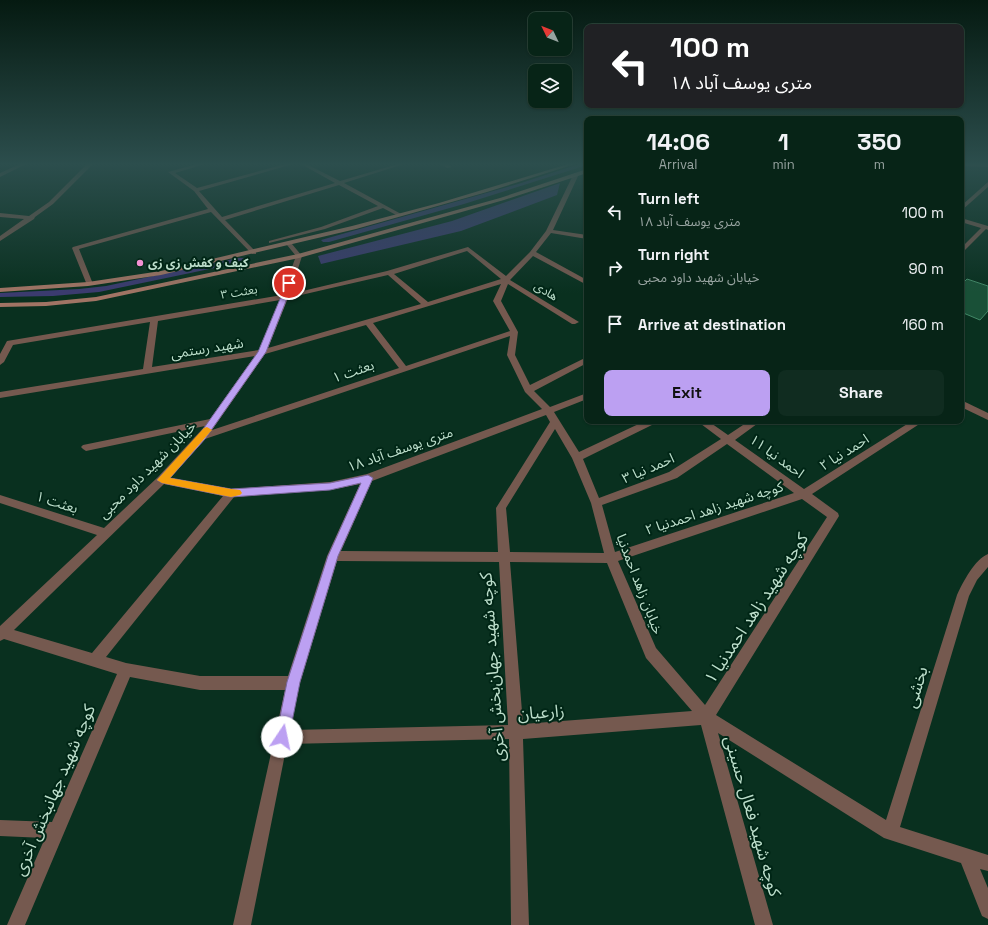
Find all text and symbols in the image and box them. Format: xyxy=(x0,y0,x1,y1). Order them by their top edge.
north arrow xyxy=(528,12,572,56)
map controls xyxy=(528,12,572,108)
text: 100 m xyxy=(670,29,750,65)
icon: left xyxy=(604,40,656,92)
button: layers xyxy=(528,64,572,108)
text: ۱۸ متری یوسف آباد xyxy=(670,71,812,94)
text: 14:06 xyxy=(646,126,710,157)
text: 1 xyxy=(778,126,789,157)
text: 350 xyxy=(857,126,902,157)
text: Arrival xyxy=(659,156,698,173)
text: min xyxy=(772,156,795,173)
text: m xyxy=(874,156,885,173)
text: Turn left xyxy=(638,189,700,208)
icon: left xyxy=(604,201,626,223)
text: 100 m xyxy=(902,203,944,222)
text: ۱۸ متری یوسف آباد xyxy=(638,213,741,230)
text: Turn right xyxy=(638,245,709,264)
place label: کیف و کفش زی زی xyxy=(148,255,249,271)
icon: right xyxy=(604,257,626,279)
marker: کیف و کفش زی زی xyxy=(135,258,145,268)
text: 90 m xyxy=(908,259,944,278)
pin xyxy=(272,266,306,300)
text: خیابان شهید داود محبی xyxy=(638,269,760,286)
icon: arrive xyxy=(278,272,300,294)
street label: هادی xyxy=(531,278,561,304)
street label: بعثت ۳ xyxy=(219,281,259,303)
icon: arrive xyxy=(604,313,626,335)
text: Arrive at destination xyxy=(638,315,786,334)
text: 160 m xyxy=(902,315,944,334)
street label: شهید رستمی xyxy=(169,333,245,363)
street label: بعثت ۱ xyxy=(330,355,377,387)
button: Exit xyxy=(604,370,770,416)
button: Share xyxy=(778,370,944,416)
street label: خیابان شهید داود محبی xyxy=(94,417,200,523)
street label: ۱۸ متری یوسف آباد xyxy=(345,422,455,476)
street label: احمد نیا ۱۱ xyxy=(746,430,808,482)
street label: احمد نیا ۲ xyxy=(816,430,872,474)
street label: احمد نیا ۳ xyxy=(619,449,677,487)
street label: کوچه شهید زاهد احمدنیا ۲ xyxy=(643,477,786,540)
street label: بعثت ۱ xyxy=(34,487,81,517)
street label: کوچه شهید زاهد احمدنیا ۱ xyxy=(699,528,814,688)
street label: خیابان زاهد احمدنیا xyxy=(613,531,667,637)
street label: کوچه شهید جهان‌بخش آخری xyxy=(474,571,510,762)
street label: بخشی xyxy=(899,664,933,710)
street label: زارعیان xyxy=(517,699,565,725)
street label: کوچه شهید جهانبخش آخری xyxy=(8,700,100,879)
position arrow xyxy=(261,716,303,758)
street label: کوچه شهید فعال حسینی xyxy=(719,733,787,900)

